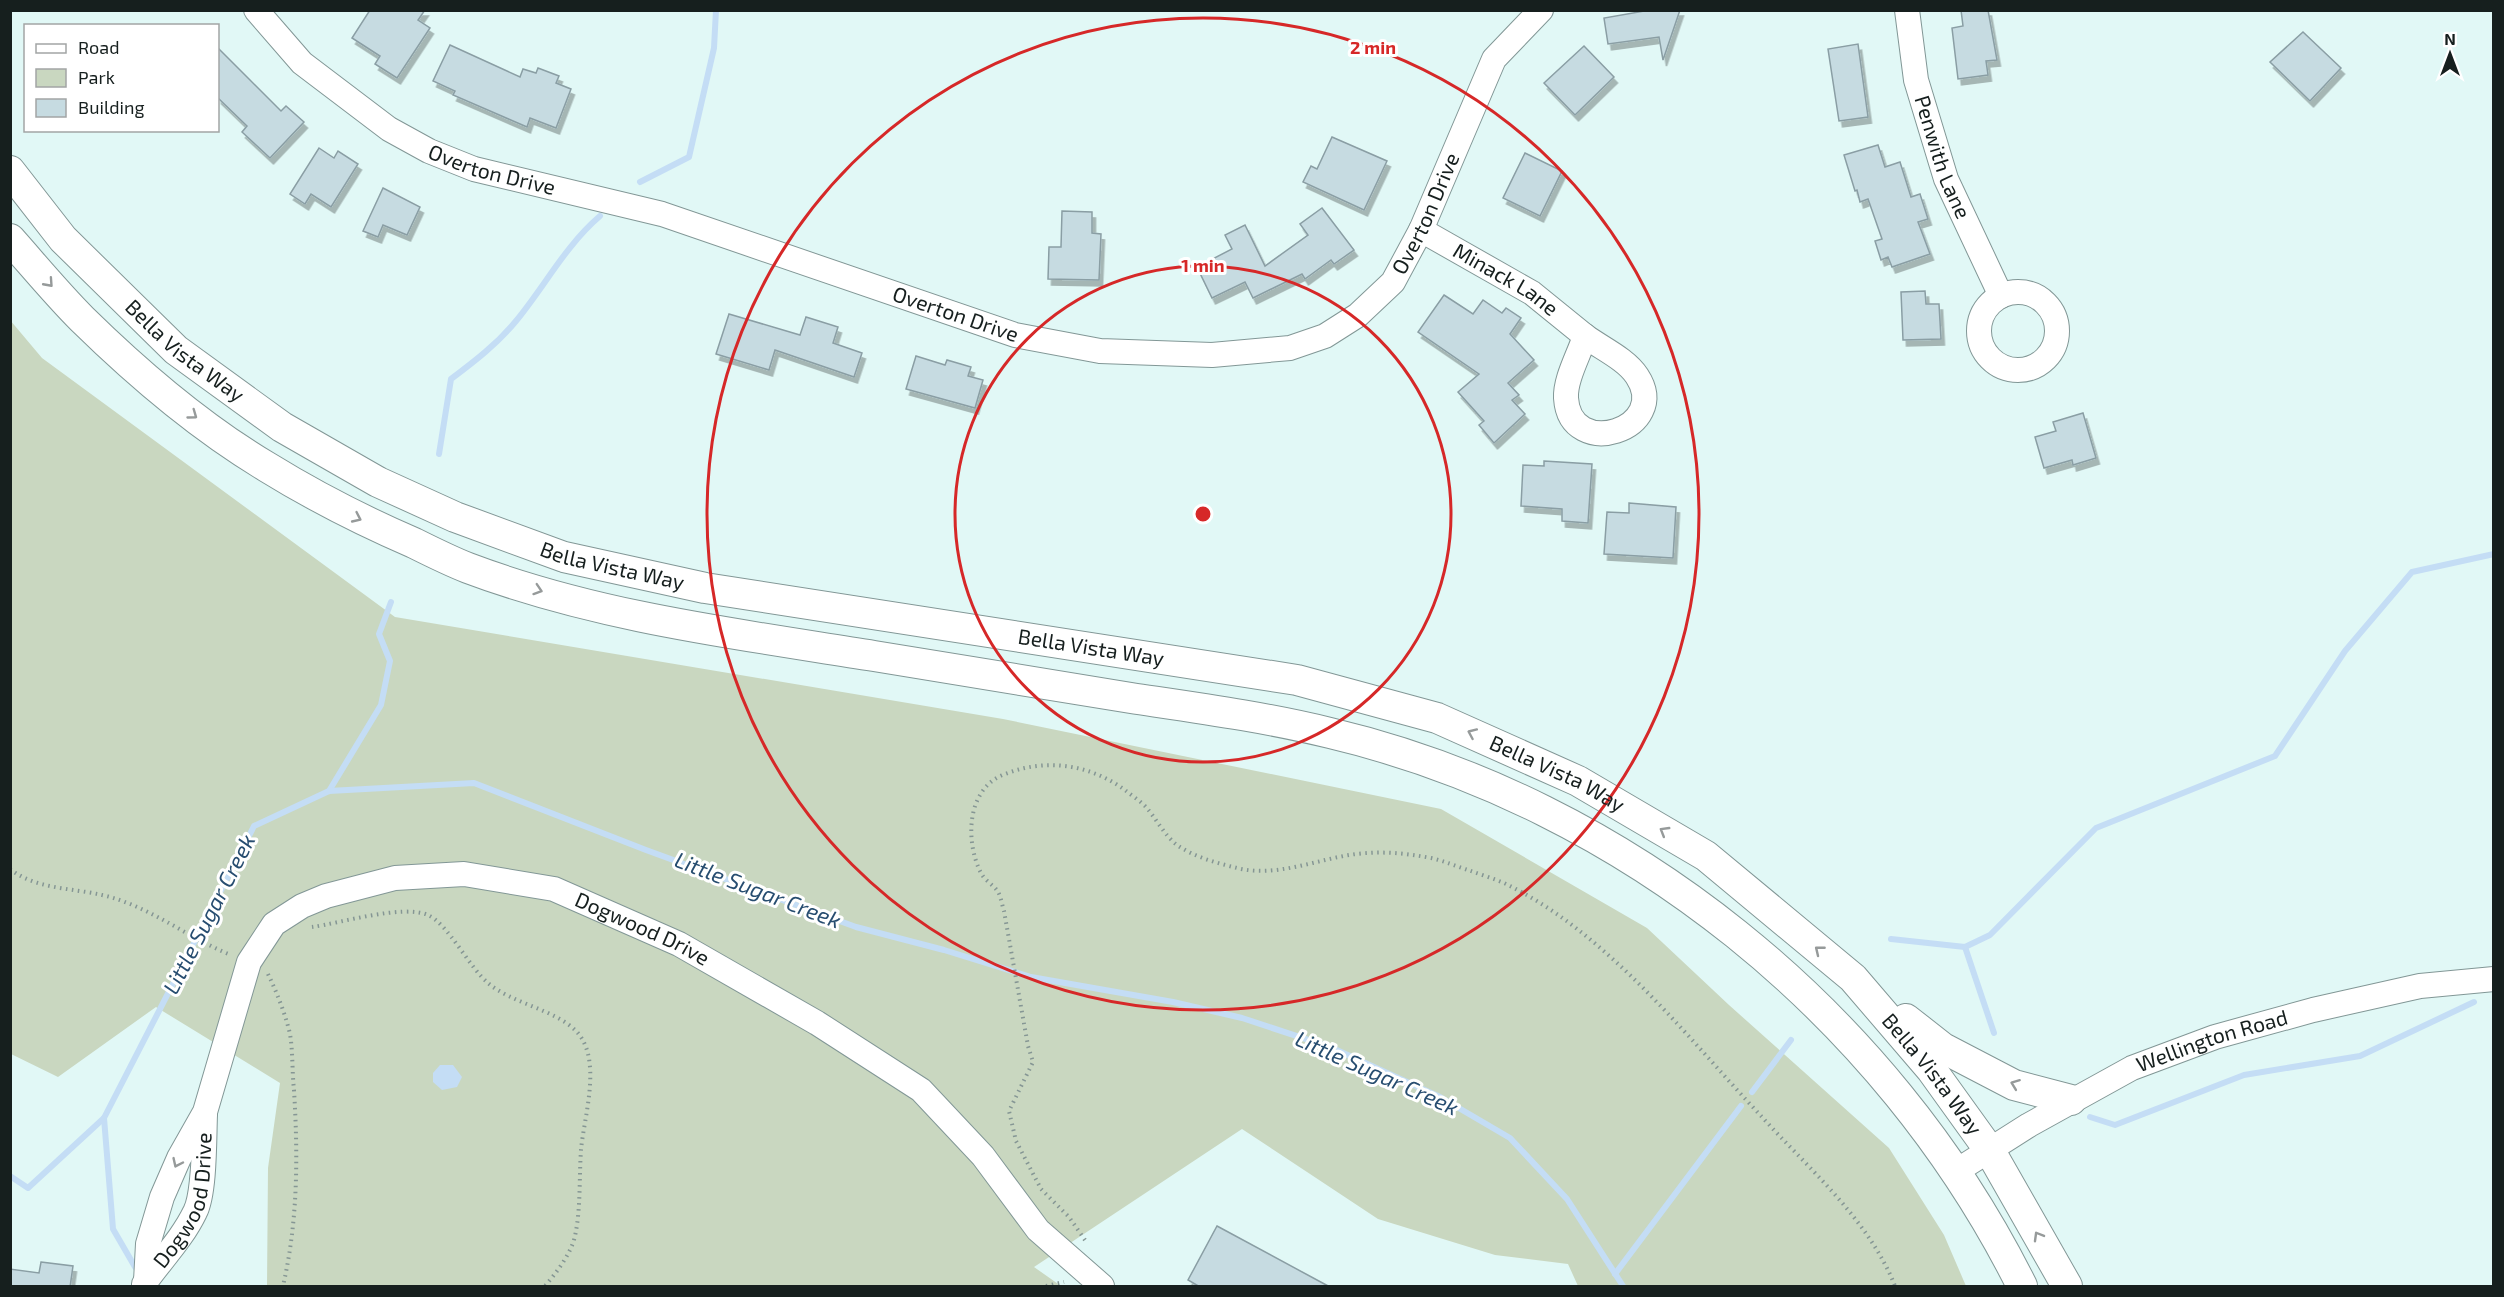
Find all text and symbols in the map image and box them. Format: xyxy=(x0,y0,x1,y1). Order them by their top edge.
legend xyxy=(24,24,219,132)
north arrow xyxy=(2420,24,2480,84)
text: N xyxy=(2444,29,2456,48)
text: Road xyxy=(78,36,119,58)
text: 2 min xyxy=(1350,36,1396,58)
text: Park xyxy=(78,66,115,88)
street label: Penwith Lane xyxy=(1910,92,1977,222)
text: Building xyxy=(78,96,145,118)
street label: Overton Drive xyxy=(425,138,558,199)
street label: Overton Drive xyxy=(1386,149,1464,278)
street label: Minack Lane xyxy=(1449,237,1564,320)
text: 1 min xyxy=(1181,254,1225,276)
one-way arrow xyxy=(42,276,53,287)
street label: Overton Drive xyxy=(890,280,1022,346)
street label: Bella Vista Way xyxy=(121,294,250,407)
one-way arrow xyxy=(186,407,197,418)
centre of rings xyxy=(1193,504,1213,524)
one-way arrow xyxy=(351,510,362,522)
street label: Bella Vista Way xyxy=(537,535,687,594)
one-way arrow xyxy=(532,583,543,596)
street label: Bella Vista Way xyxy=(1016,623,1166,670)
one-way arrow xyxy=(1467,729,1478,741)
street label: Bella Vista Way xyxy=(1486,729,1630,817)
one-way arrow xyxy=(1660,827,1670,839)
water label: Little Sugar Creek xyxy=(157,829,260,998)
water label: Little Sugar Creek xyxy=(672,845,845,933)
street label: Dogwood Drive xyxy=(572,886,714,970)
one-way arrow xyxy=(1814,946,1825,957)
street label: Wellington Road xyxy=(2133,1004,2290,1076)
street label: Bella Vista Way xyxy=(1878,1008,1988,1139)
water label: Little Sugar Creek xyxy=(1292,1024,1463,1120)
one-way arrow xyxy=(2010,1079,2021,1091)
street label: Dogwood Drive xyxy=(147,1132,216,1272)
one-way arrow xyxy=(172,1157,184,1168)
one-way arrow xyxy=(2034,1232,2045,1242)

